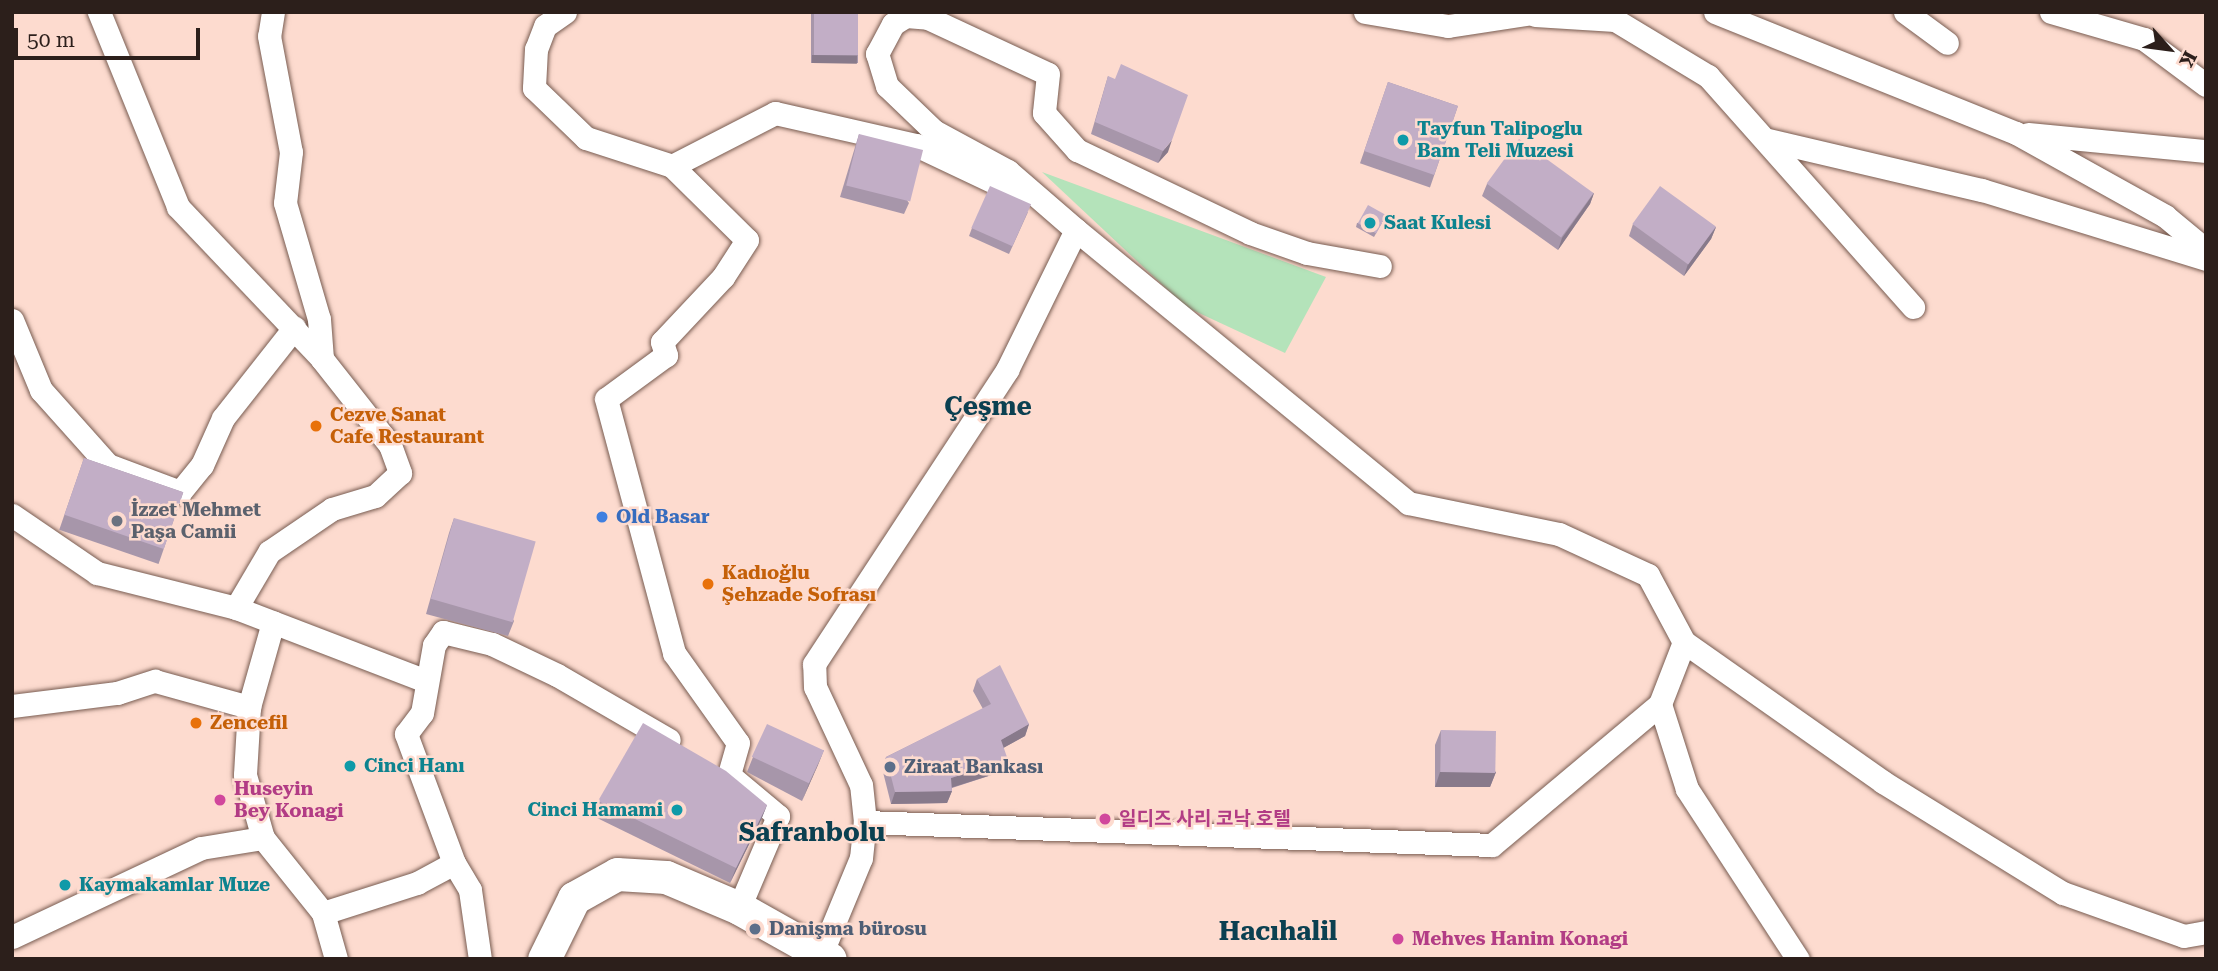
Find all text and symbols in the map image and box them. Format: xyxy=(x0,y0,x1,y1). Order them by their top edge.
scale bar xyxy=(18,14,203,58)
north arrow xyxy=(2134,14,2204,84)
text: 50 m xyxy=(27,28,75,52)
text: K xyxy=(2174,47,2202,71)
place label: Tayfun Talipoglu Bam Teli Muzesi xyxy=(1417,118,1583,162)
marker: Tayfun Talipoglu Bam Teli Muzesi xyxy=(1395,132,1411,148)
place label: Saat Kulesi xyxy=(1384,212,1491,234)
marker: Saat Kulesi xyxy=(1362,215,1378,231)
district label: Çeşme xyxy=(944,391,1032,423)
place label: Cezve Sanat Cafe Restaurant xyxy=(330,404,484,448)
marker: Cezve Sanat Cafe Restaurant xyxy=(308,418,324,434)
place label: İzzet Mehmet Paşa Camii xyxy=(131,499,261,543)
place label: Old Basar xyxy=(616,506,710,528)
marker: Old Basar xyxy=(594,509,610,525)
marker: İzzet Mehmet Paşa Camii xyxy=(109,513,125,529)
place label: Kadıoğlu Şehzade Sofrası xyxy=(722,562,876,606)
marker: Kadıoğlu Şehzade Sofrası xyxy=(700,576,716,592)
place label: Zencefil xyxy=(210,712,288,734)
marker: Zencefil xyxy=(188,715,204,731)
place label: Cinci Hanı xyxy=(364,755,464,777)
place label: Ziraat Bankası xyxy=(904,756,1043,778)
marker: Cinci Hanı xyxy=(342,758,358,774)
marker: Ziraat Bankası xyxy=(882,759,898,775)
place label: Huseyin Bey Konagi xyxy=(234,778,344,822)
marker: Huseyin Bey Konagi xyxy=(212,792,228,808)
place label: Cinci Hamami xyxy=(528,799,663,821)
marker: Cinci Hamami xyxy=(669,802,685,818)
place label: 일디즈 사리 코낙 호텔 xyxy=(1119,808,1291,830)
marker: 일디즈 사리 코낙 호텔 xyxy=(1097,811,1113,827)
district label: Safranbolu xyxy=(739,817,885,849)
place label: Kaymakamlar Muze xyxy=(79,874,270,896)
marker: Kaymakamlar Muze xyxy=(57,877,73,893)
district label: Hacıhalil xyxy=(1219,916,1337,948)
place label: Danişma bürosu xyxy=(769,918,927,940)
marker: Danişma bürosu xyxy=(747,921,763,937)
place label: Mehves Hanim Konagi xyxy=(1412,928,1628,950)
marker: Mehves Hanim Konagi xyxy=(1390,931,1406,947)

